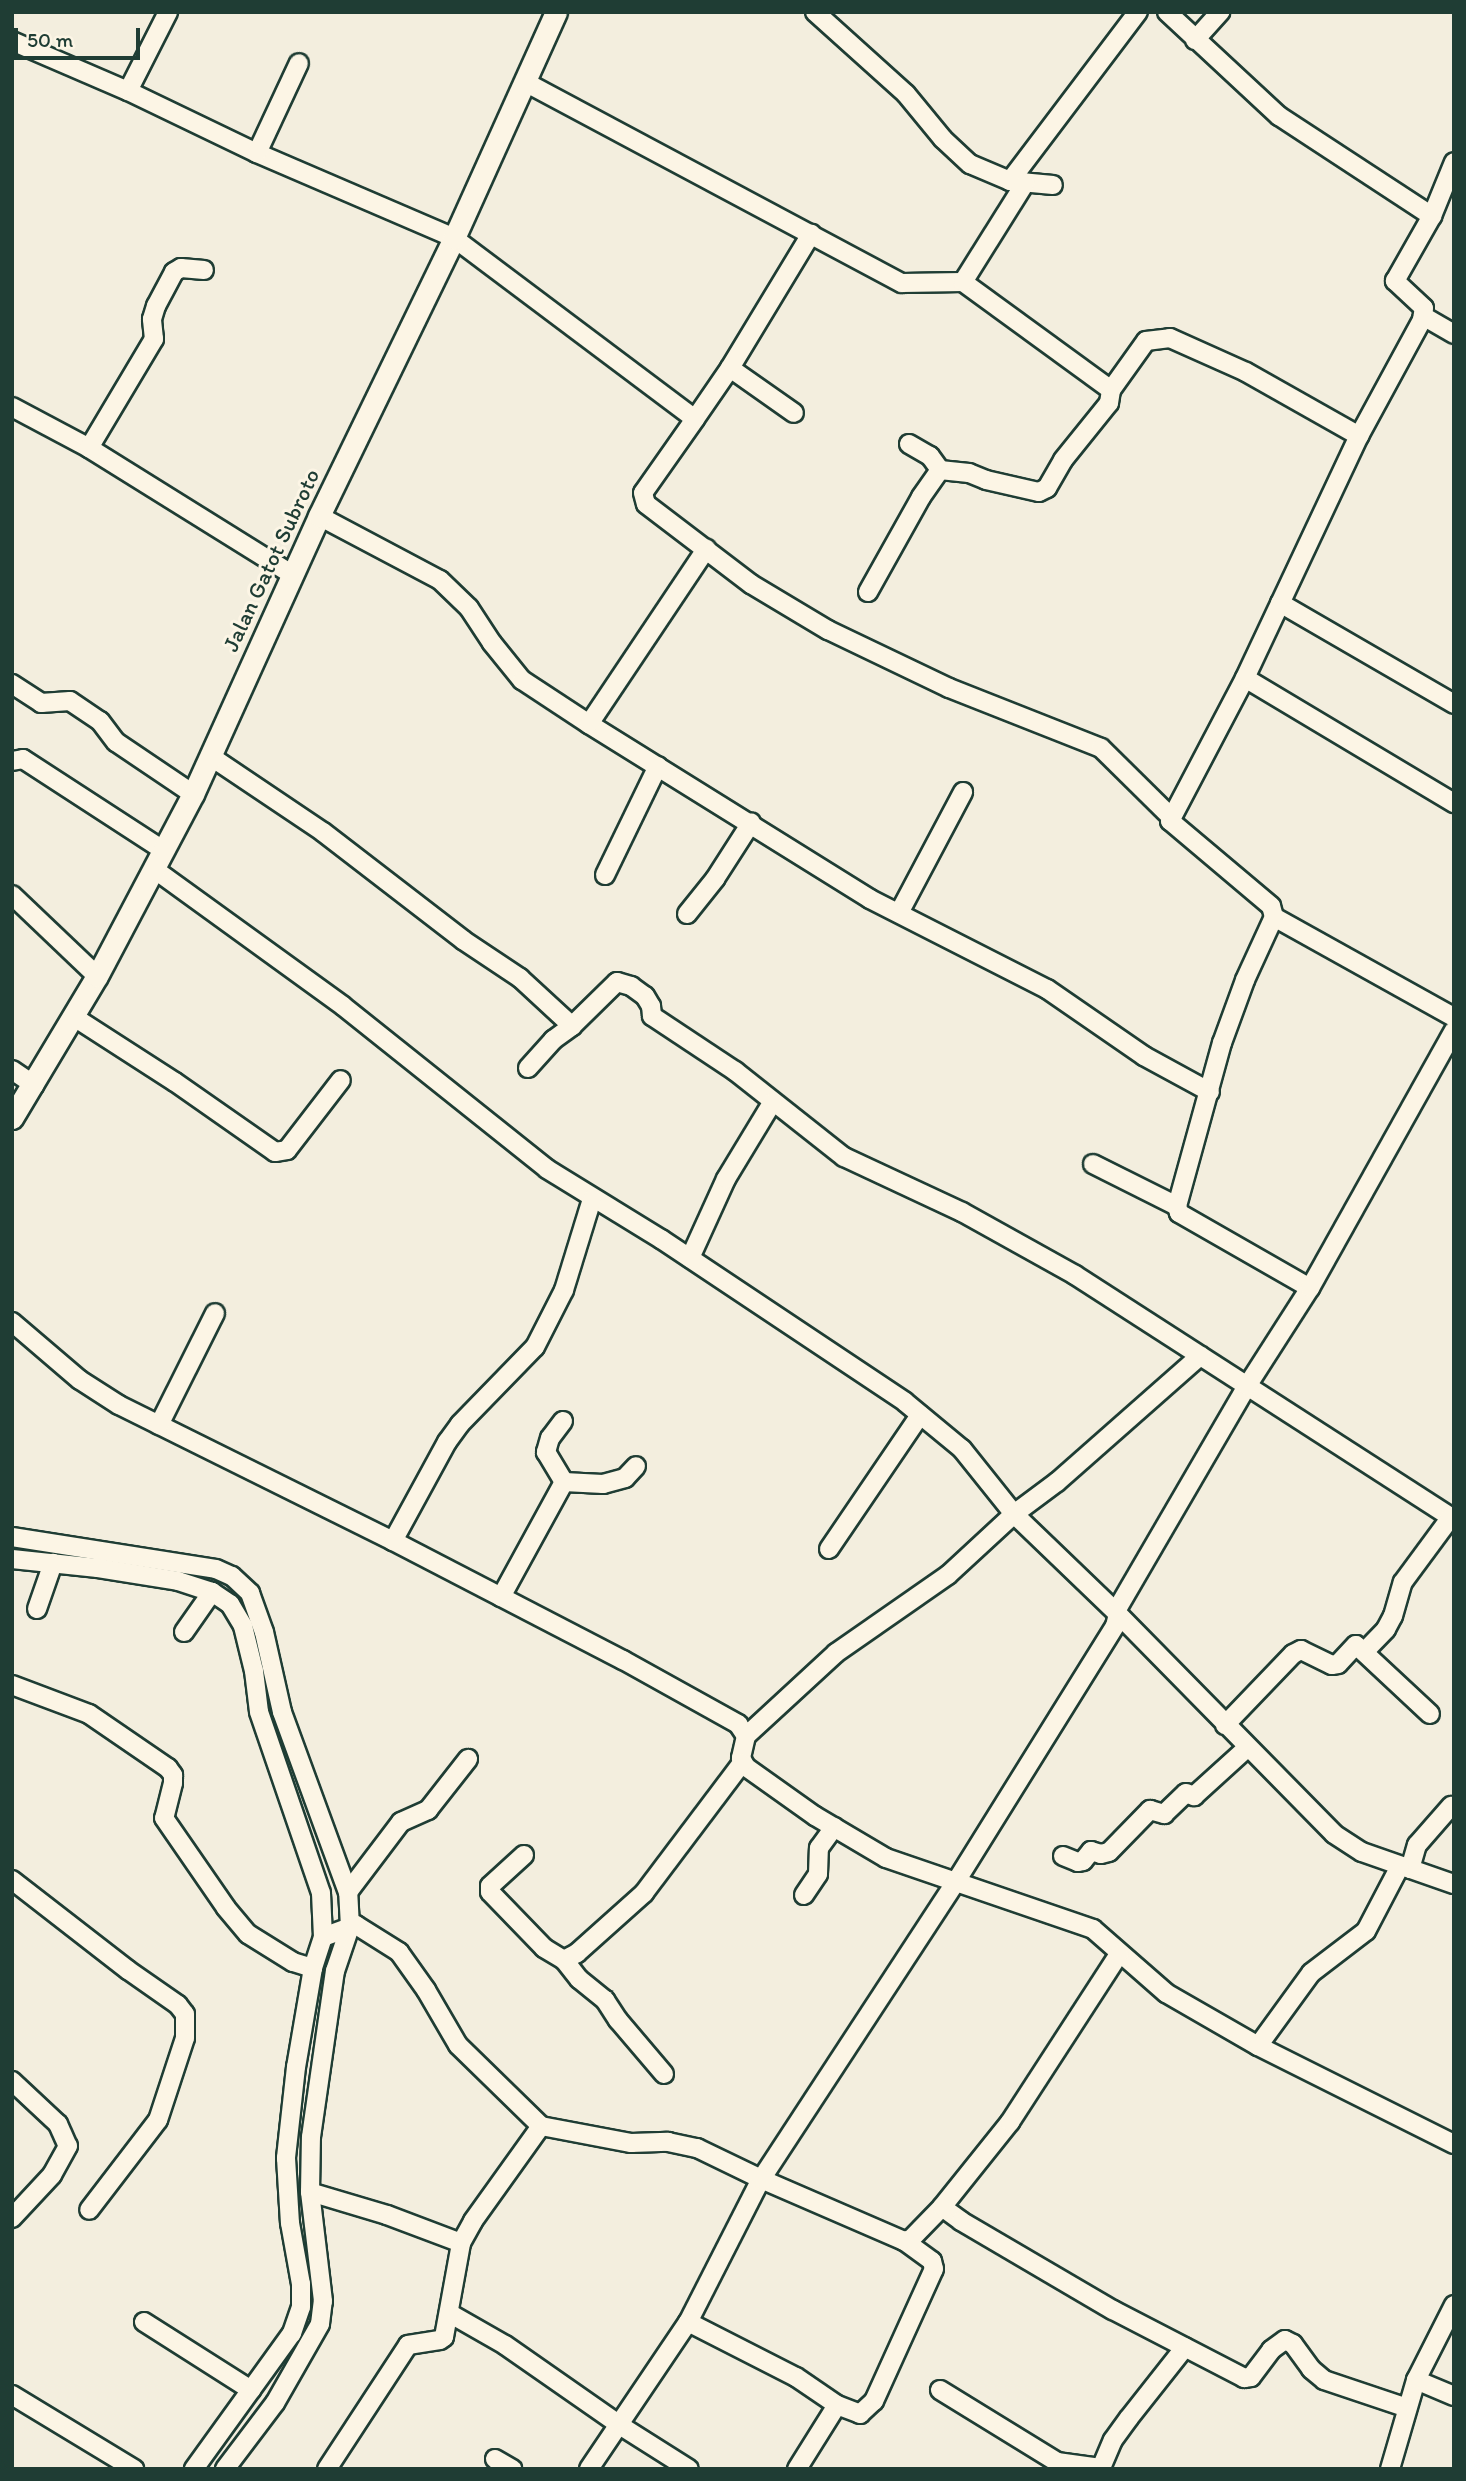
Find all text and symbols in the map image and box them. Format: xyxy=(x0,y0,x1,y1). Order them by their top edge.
scale bar xyxy=(18,14,144,58)
text: 50 m xyxy=(27,27,73,52)
street label: Jalan Gatot Subroto xyxy=(217,464,325,656)

